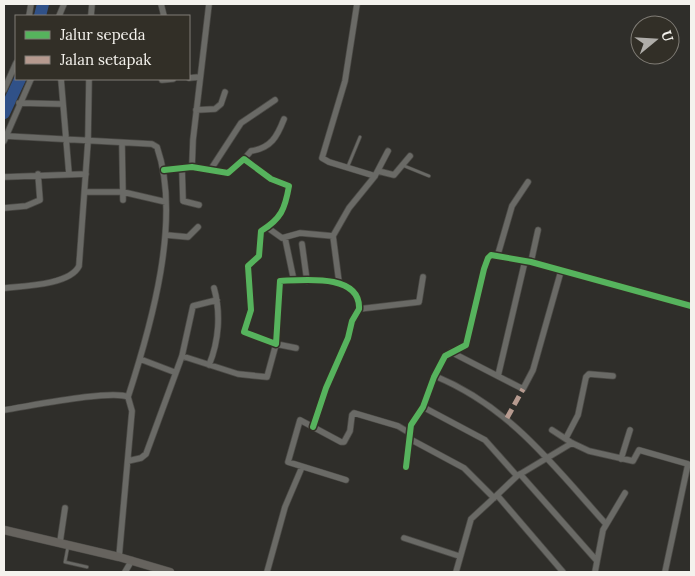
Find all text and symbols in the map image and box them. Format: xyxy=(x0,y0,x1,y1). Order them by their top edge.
legend xyxy=(15,15,190,80)
north arrow xyxy=(630,15,680,65)
text: Jalur sepeda xyxy=(59,25,146,44)
text: U xyxy=(657,28,678,44)
text: Jalan setapak xyxy=(59,50,151,69)

